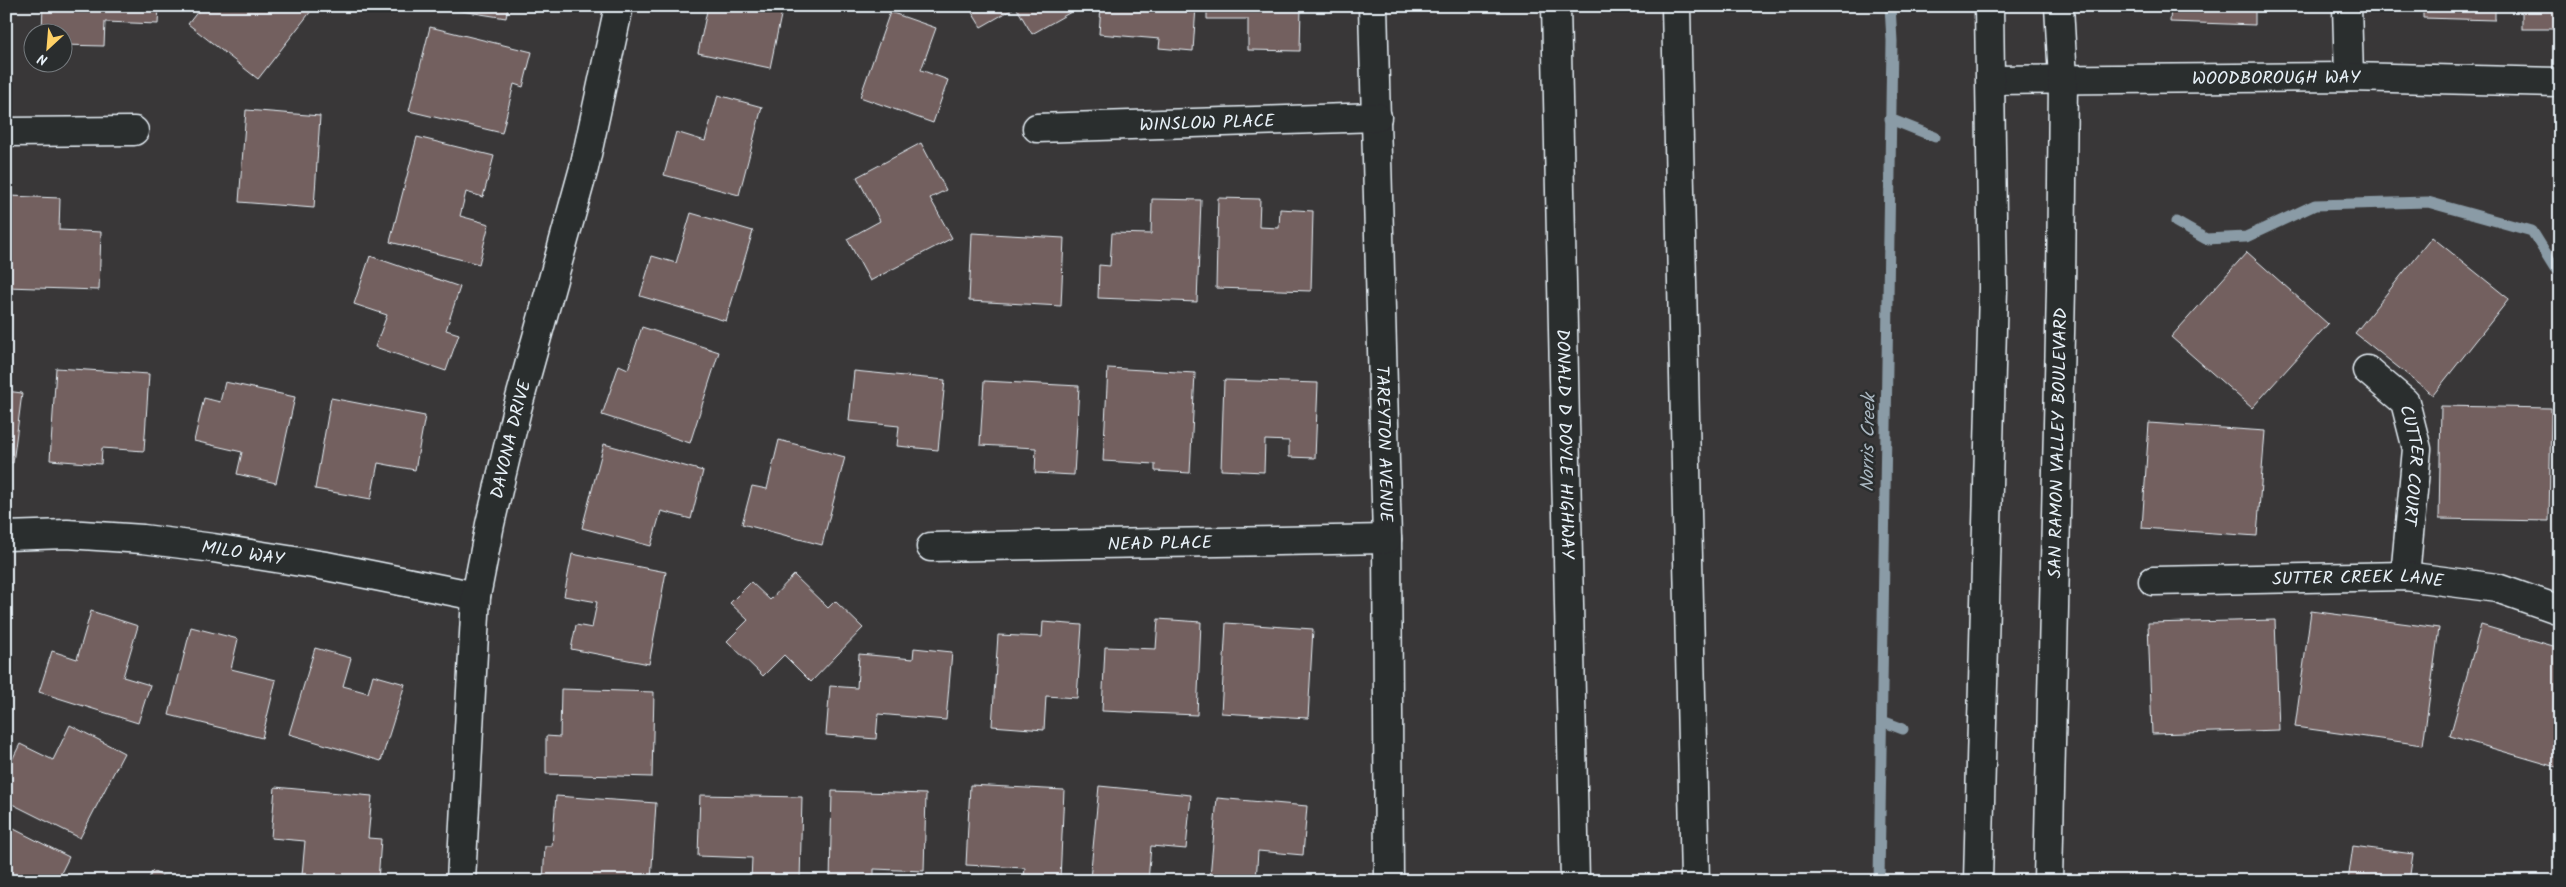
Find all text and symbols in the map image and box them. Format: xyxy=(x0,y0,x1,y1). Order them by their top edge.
north arrow xyxy=(22,22,72,72)
text: N xyxy=(34,47,52,71)
street label: WOODBOROUGH WAY xyxy=(2192,64,2361,94)
street label: WINSLOW PLACE xyxy=(1139,107,1276,141)
street label: SAN RAMON VALLEY BOULEVARD xyxy=(2042,307,2077,579)
street label: DONALD D DOYLE HIGHWAY xyxy=(1547,329,1581,560)
street label: TAREYTON AVENUE xyxy=(1366,365,1400,523)
street label: DAVONA DRIVE xyxy=(483,376,541,502)
water label: Norris Creek xyxy=(1853,391,1885,492)
street label: CUTTER COURT xyxy=(2390,402,2430,528)
street label: NEAD PLACE xyxy=(1108,529,1213,560)
street label: MILO WAY xyxy=(200,534,287,575)
street label: SUTTER CREEK LANE xyxy=(2272,562,2446,597)

